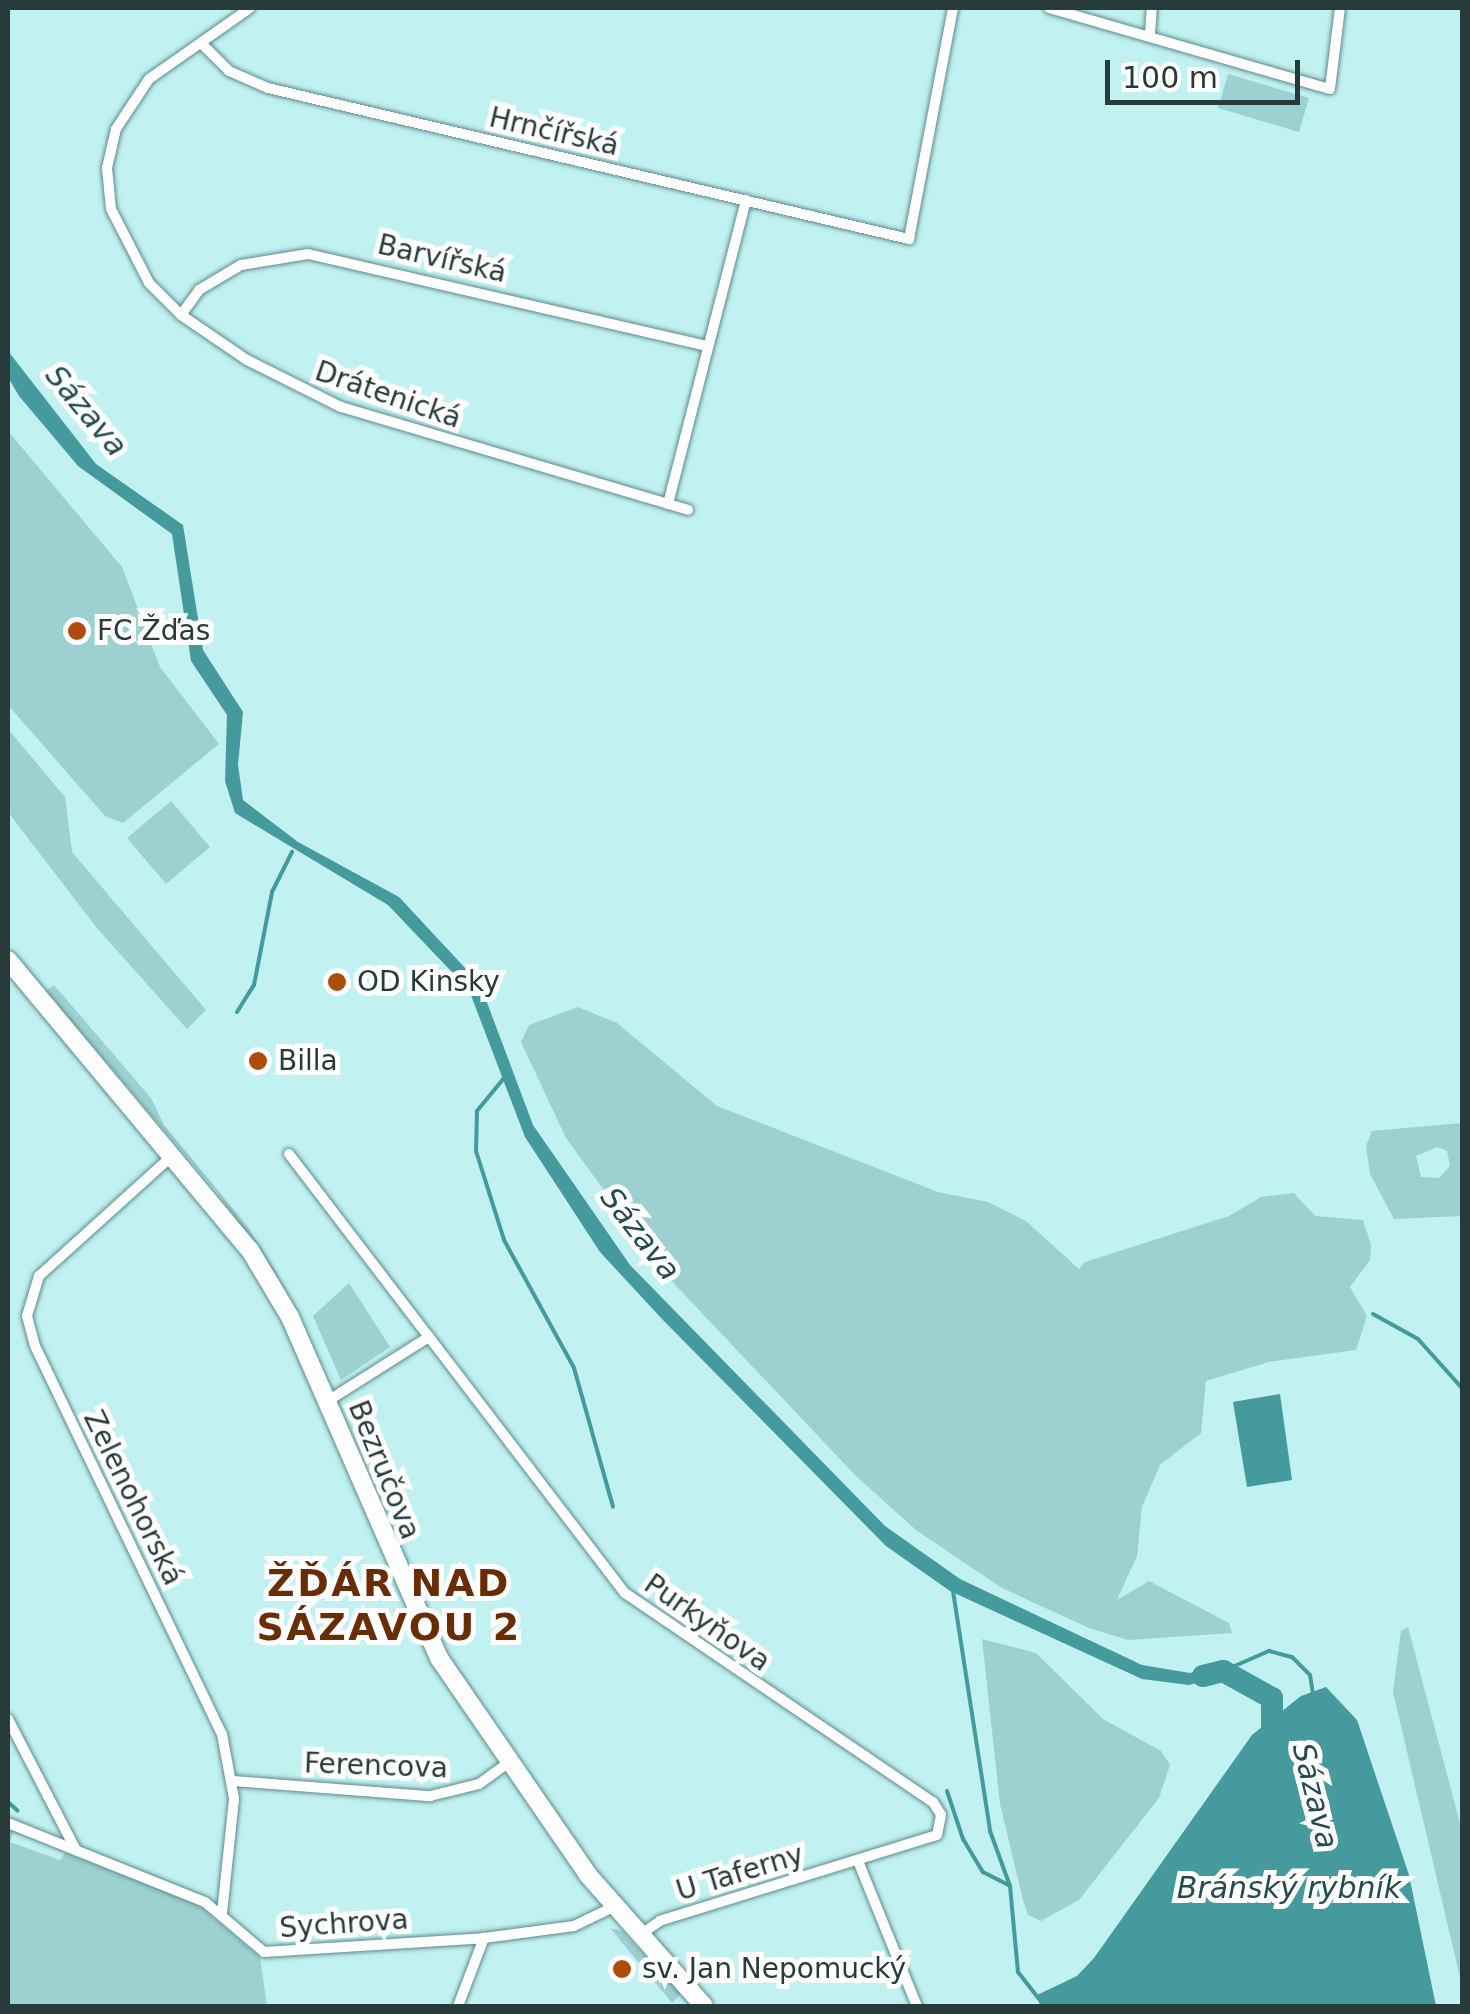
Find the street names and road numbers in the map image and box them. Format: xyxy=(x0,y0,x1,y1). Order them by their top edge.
street label: Hrnčířská xyxy=(486,101,622,163)
street label: Barvířská xyxy=(374,228,510,290)
street label: Drátenická xyxy=(311,354,465,436)
street label: Bezručova xyxy=(341,1396,427,1544)
street label: Zelenohorská xyxy=(76,1405,190,1591)
street label: Purkyňova xyxy=(638,1567,776,1679)
street label: Ferencova xyxy=(303,1747,449,1785)
street label: U Taferny xyxy=(672,1838,808,1908)
street label: Sychrova xyxy=(278,1903,410,1945)

